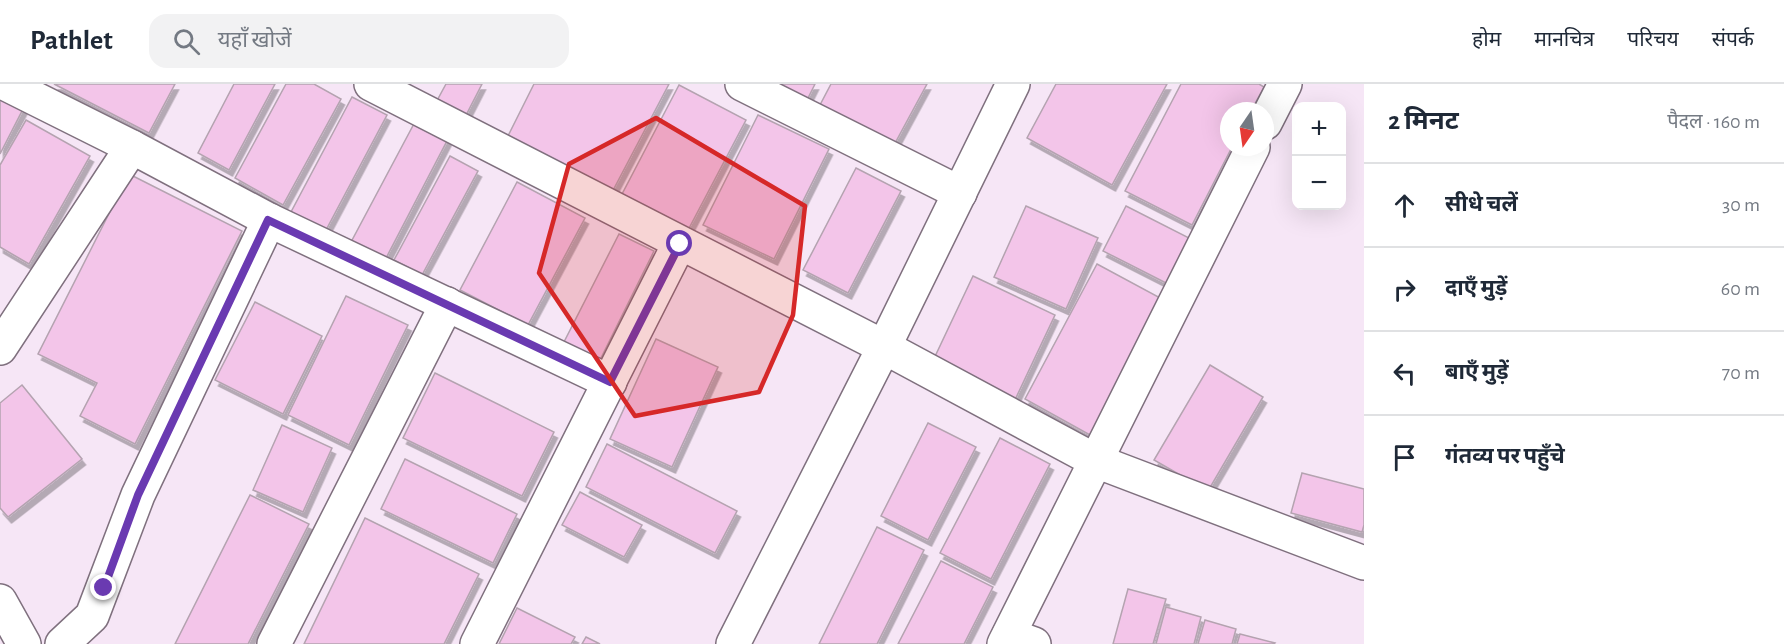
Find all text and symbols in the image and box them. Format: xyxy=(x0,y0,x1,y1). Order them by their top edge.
search box xyxy=(149,14,569,68)
icon: search xyxy=(170,25,203,58)
text: Pathlet xyxy=(30,27,113,55)
text: यहाँ खोजें xyxy=(218,29,292,51)
text: होम xyxy=(1472,29,1501,50)
text: मानचित्र xyxy=(1534,29,1594,50)
text: परिचय xyxy=(1627,29,1679,50)
text: संपर्क xyxy=(1712,29,1754,50)
north arrow xyxy=(1220,102,1274,156)
map controls xyxy=(1292,102,1346,210)
button: + xyxy=(1292,102,1346,156)
text: 2 मिनट xyxy=(1388,108,1459,134)
text: पैदल · 160 m xyxy=(1667,112,1760,132)
button: − xyxy=(1292,156,1346,210)
icon: ahead xyxy=(1388,189,1421,222)
text: सीधे चलें xyxy=(1445,193,1518,215)
text: 30 m xyxy=(1722,195,1760,215)
route start xyxy=(666,230,692,256)
icon: right xyxy=(1388,273,1421,306)
text: दाएँ मुड़ें xyxy=(1445,277,1507,299)
text: 60 m xyxy=(1721,279,1760,299)
icon: left xyxy=(1388,357,1421,390)
text: बाएँ मुड़ें xyxy=(1445,361,1509,383)
text: 70 m xyxy=(1722,363,1760,383)
icon: arrive xyxy=(1388,441,1421,474)
text: गंतव्य पर पहुँचे xyxy=(1445,445,1565,467)
route end xyxy=(90,574,116,600)

